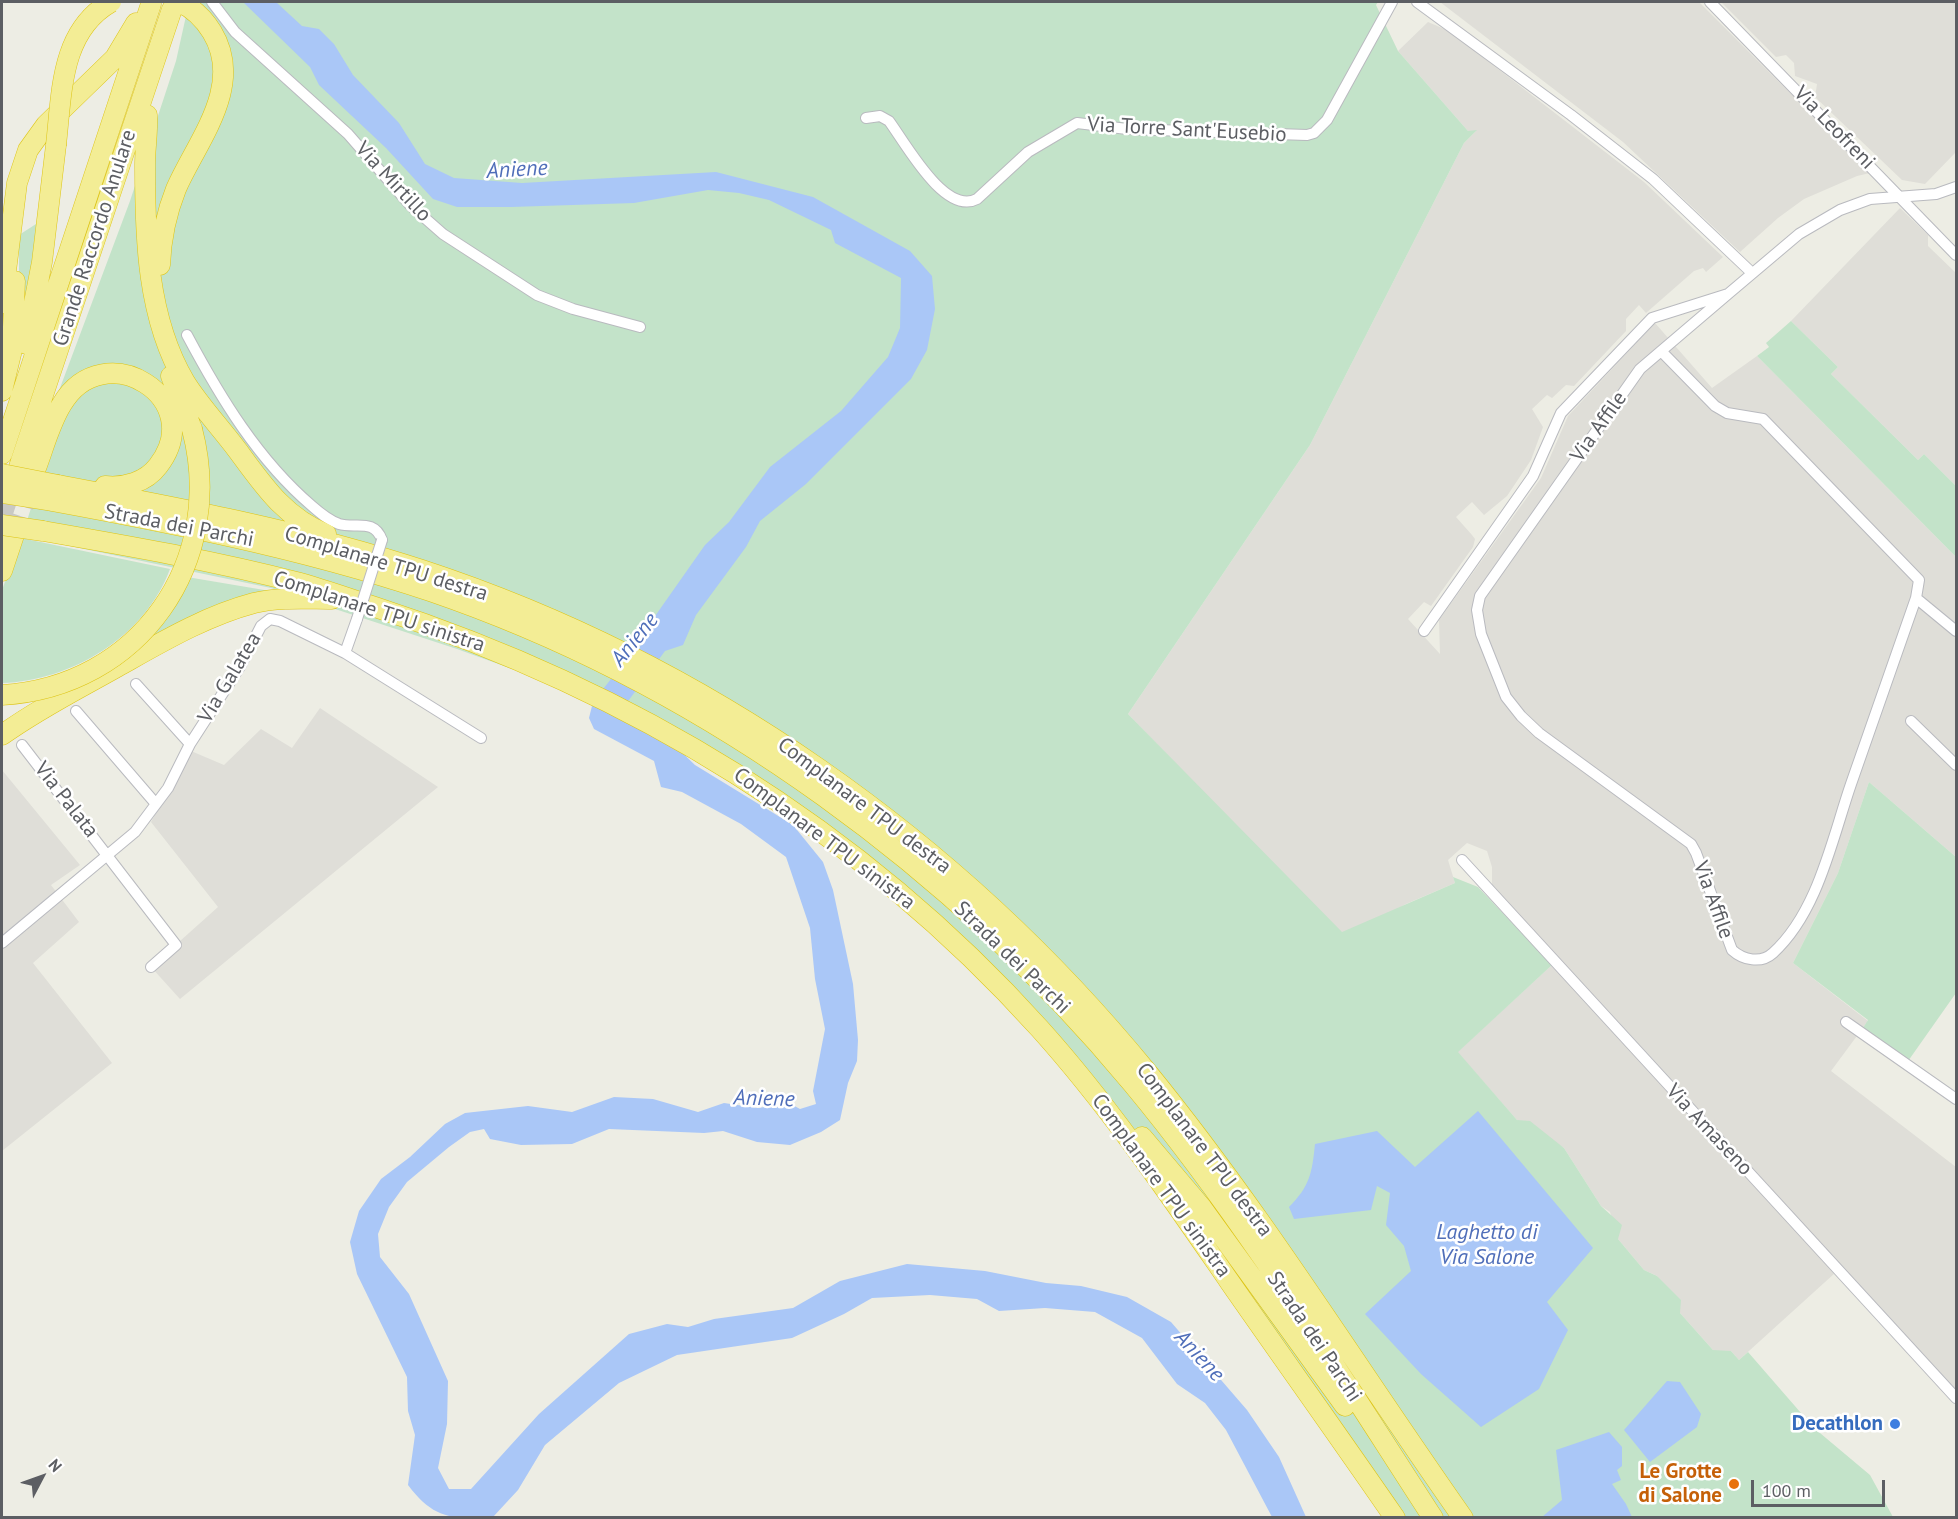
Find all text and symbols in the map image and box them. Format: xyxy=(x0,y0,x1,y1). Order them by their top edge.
street label: Via Leofreni xyxy=(1788,81,1880,175)
street label: Via Torre Sant'Eusebio xyxy=(1087,112,1287,148)
street label: Grande Raccordo Anulare xyxy=(48,127,142,349)
street label: Via Mirtillo xyxy=(350,137,436,227)
water label: Aniene xyxy=(486,155,548,185)
street label: Via Affile xyxy=(1566,387,1632,467)
street label: Strada dei Parchi xyxy=(102,499,256,553)
street label: Complanare TPU destra xyxy=(281,521,491,607)
street label: Complanare TPU sinistra xyxy=(270,566,488,658)
water label: Aniene xyxy=(605,608,665,672)
street label: Via Galatea xyxy=(193,628,267,728)
street label: Complanare TPU destra xyxy=(772,732,956,880)
street label: Via Palata xyxy=(29,757,103,843)
street label: Complanare TPU sinistra xyxy=(728,763,920,915)
street label: Via Affile xyxy=(1687,858,1739,942)
street label: Strada dei Parchi xyxy=(949,896,1075,1020)
street label: Complanare TPU destra xyxy=(1130,1058,1278,1242)
street label: Via Amaseno xyxy=(1660,1079,1758,1181)
water label: Aniene xyxy=(733,1085,795,1113)
street label: Complanare TPU sinistra xyxy=(1086,1089,1236,1283)
water label: Laghetto di Via Salone xyxy=(1436,1220,1538,1272)
street label: Strada dei Parchi xyxy=(1261,1267,1367,1407)
water label: Aniene xyxy=(1168,1325,1230,1387)
place label: Decathlon xyxy=(1792,1411,1883,1437)
marker: Decathlon xyxy=(1888,1417,1902,1431)
north arrow xyxy=(12,1447,72,1507)
text: N xyxy=(45,1455,67,1476)
place label: Le Grotte di Salone xyxy=(1639,1459,1722,1509)
scale bar xyxy=(1754,1468,1888,1506)
marker: Le Grotte di Salone xyxy=(1727,1477,1741,1491)
text: 100 m xyxy=(1762,1479,1811,1502)

